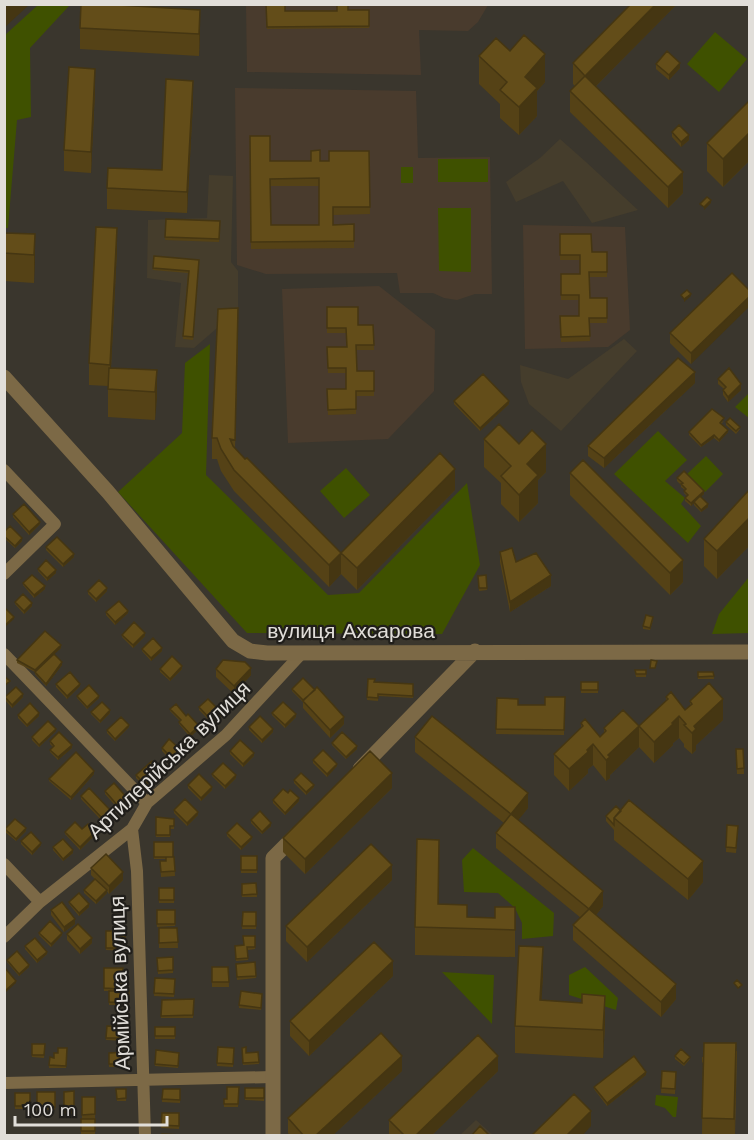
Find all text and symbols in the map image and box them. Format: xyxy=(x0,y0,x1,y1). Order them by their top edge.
street label: вулиця Ахсарова xyxy=(267,618,435,643)
street label: Артилерійська вулиця xyxy=(82,675,255,844)
street label: Армійська вулиця xyxy=(104,895,135,1071)
scale bar xyxy=(15,1089,166,1127)
text: 100 m xyxy=(24,1099,77,1120)

